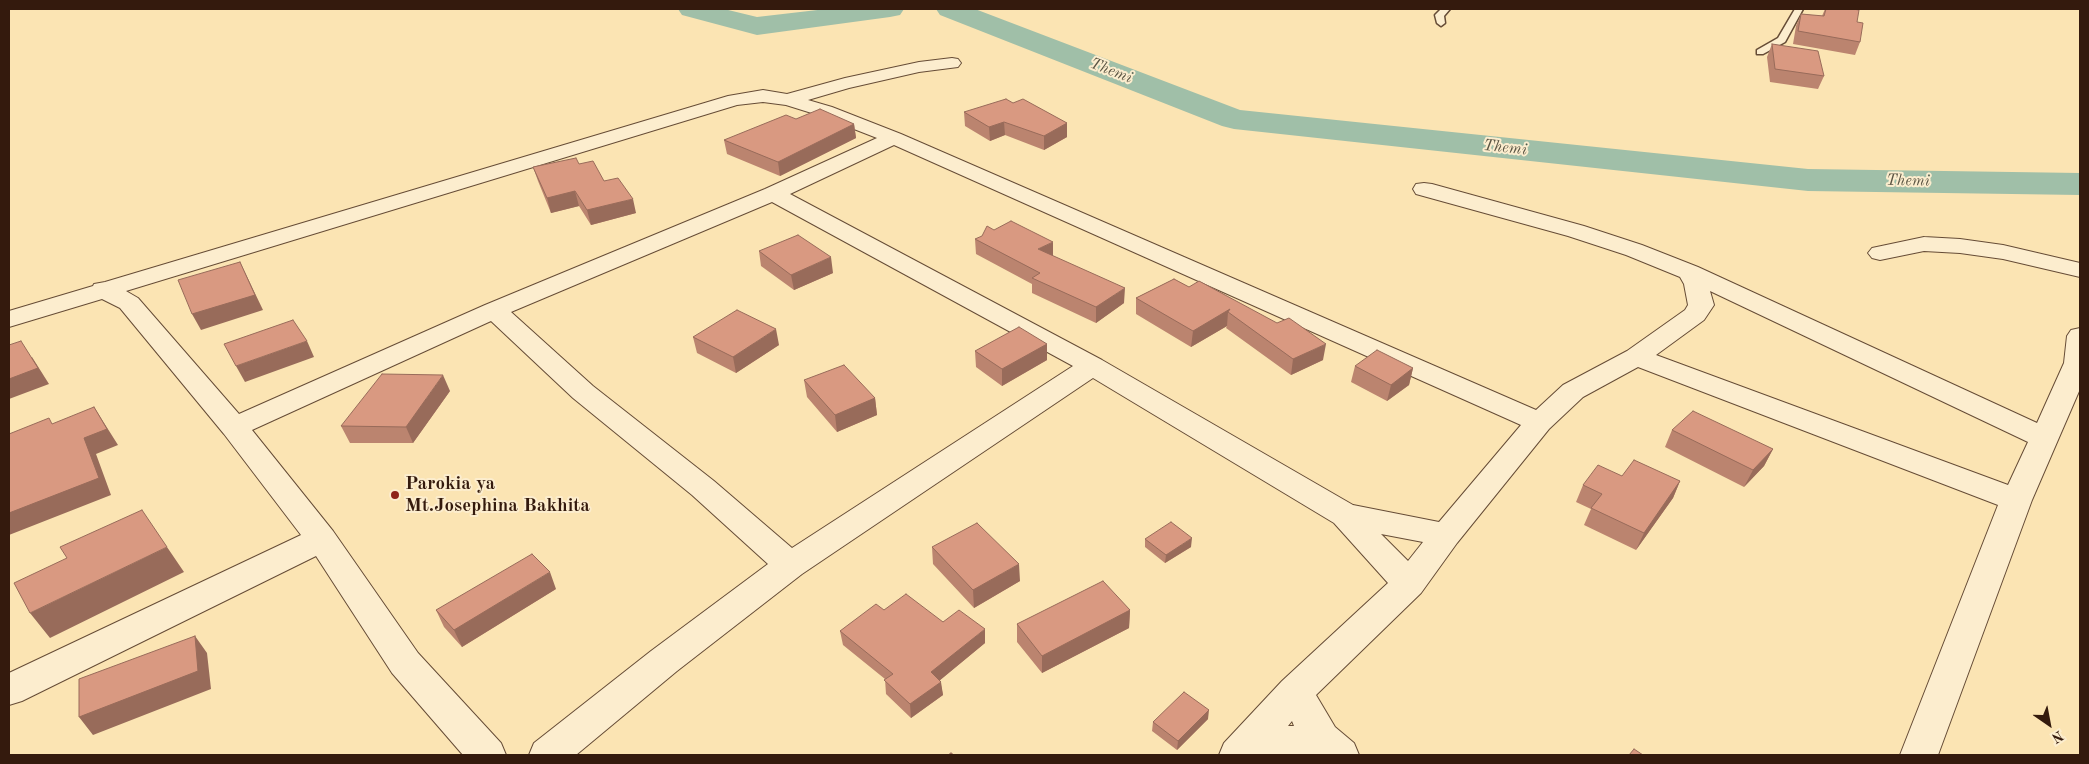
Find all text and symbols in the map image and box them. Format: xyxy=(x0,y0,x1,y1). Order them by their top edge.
water label: Themi xyxy=(1087,54,1135,88)
water label: Themi xyxy=(1482,136,1528,160)
water label: Themi xyxy=(1886,171,1930,191)
place label: Parokia ya Mt.Josephina Bakhita xyxy=(405,473,590,517)
marker: Parokia ya Mt.Josephina Bakhita xyxy=(389,489,401,501)
north arrow xyxy=(2024,699,2074,749)
text: N xyxy=(2049,728,2065,745)

